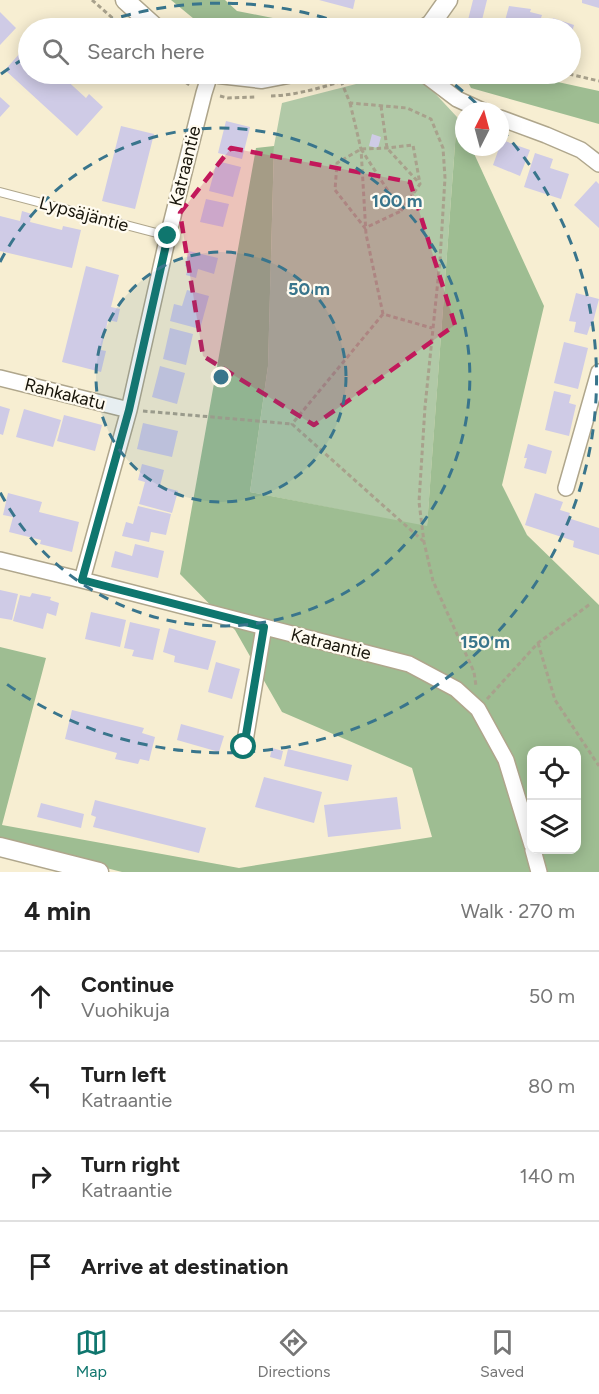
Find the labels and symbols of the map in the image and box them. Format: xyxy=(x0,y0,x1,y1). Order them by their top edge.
north arrow xyxy=(455,102,509,156)
street label: Katraantie xyxy=(164,123,206,209)
text: 100 m xyxy=(372,190,422,212)
street label: Lypsäjäntie xyxy=(37,191,131,237)
route end xyxy=(154,222,180,248)
text: 50 m xyxy=(288,278,330,300)
centre of rings xyxy=(211,367,231,387)
street label: Rahkakatu xyxy=(22,373,108,415)
street label: Katraantie xyxy=(288,623,374,665)
text: 150 m xyxy=(460,631,510,653)
route start xyxy=(230,733,256,759)

